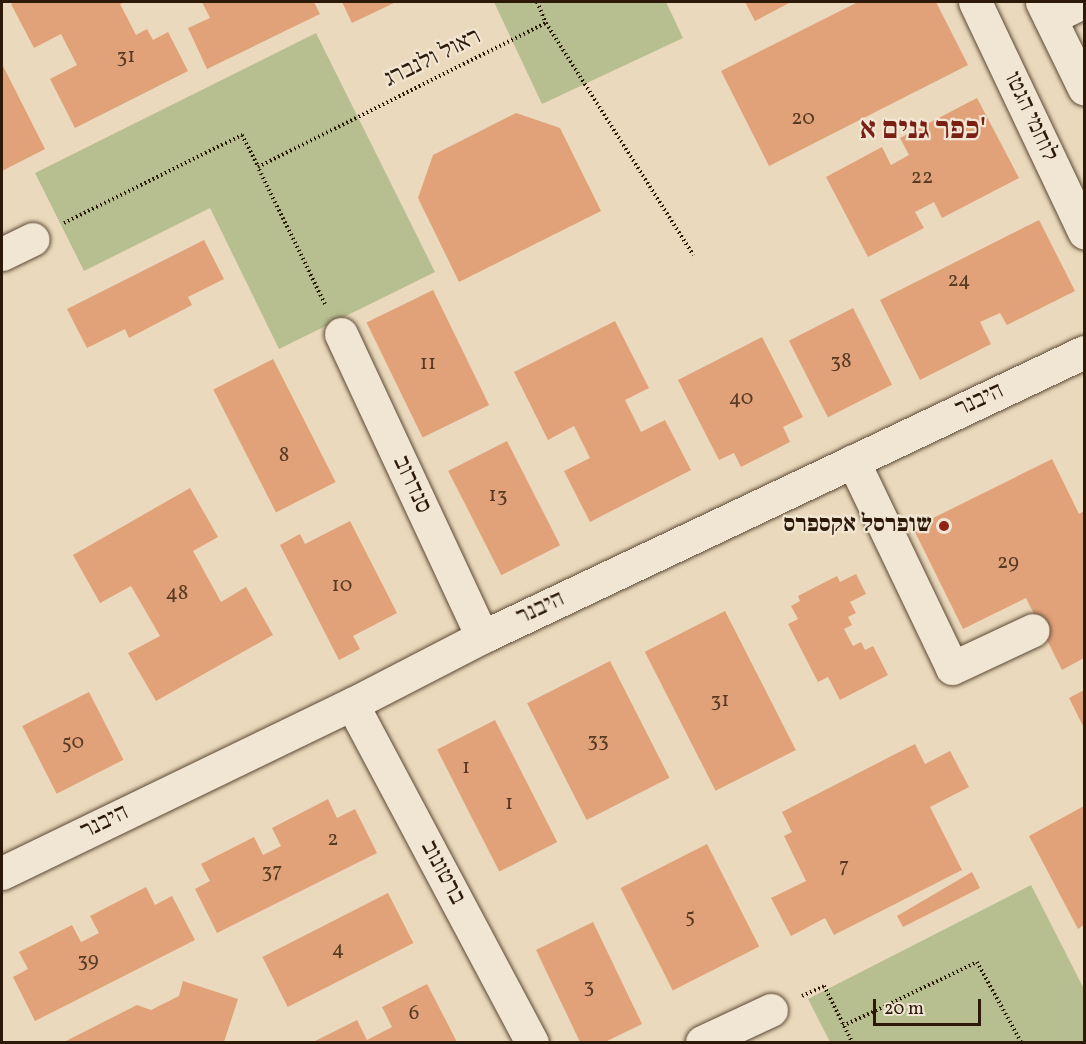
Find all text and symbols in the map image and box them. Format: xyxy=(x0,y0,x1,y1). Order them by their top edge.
street label: ראול ולנברג xyxy=(380,23,486,95)
house number: 31 xyxy=(117,44,135,70)
street label: לוחמי הגטו xyxy=(997,68,1063,166)
house number: 20 xyxy=(791,106,815,132)
district label: כפר גנים א' xyxy=(860,112,986,148)
house number: 22 xyxy=(911,165,933,191)
house number: 24 xyxy=(947,268,971,294)
house number: 38 xyxy=(830,349,852,375)
house number: 11 xyxy=(420,351,436,377)
street label: היבנר xyxy=(951,377,1009,425)
house number: 40 xyxy=(729,386,753,412)
house number: 8 xyxy=(279,443,289,469)
street label: סנדרוב xyxy=(385,452,437,518)
house number: 13 xyxy=(489,483,507,509)
place label: שופרסל אקספרס xyxy=(783,512,932,540)
marker: שופרסל אקספרס xyxy=(937,519,951,533)
house number: 29 xyxy=(997,550,1019,576)
house number: 10 xyxy=(332,573,352,599)
house number: 48 xyxy=(166,581,188,607)
street label: היבנר xyxy=(512,585,570,633)
house number: 31 xyxy=(711,688,729,714)
house number: 33 xyxy=(587,728,609,754)
house number: 50 xyxy=(62,730,84,756)
house number: 1 xyxy=(462,755,470,781)
house number: 1 xyxy=(505,791,513,817)
street label: היבנר xyxy=(76,799,134,847)
house number: 2 xyxy=(327,827,339,853)
street label: ברטונוב xyxy=(413,836,471,910)
house number: 7 xyxy=(839,854,849,880)
house number: 37 xyxy=(262,859,282,885)
house number: 5 xyxy=(685,904,695,930)
house number: 4 xyxy=(332,937,344,963)
house number: 39 xyxy=(77,948,99,974)
house number: 3 xyxy=(584,974,594,1000)
scale bar xyxy=(876,987,984,1025)
text: 20 m xyxy=(884,997,924,1022)
house number: 6 xyxy=(409,1001,419,1027)

